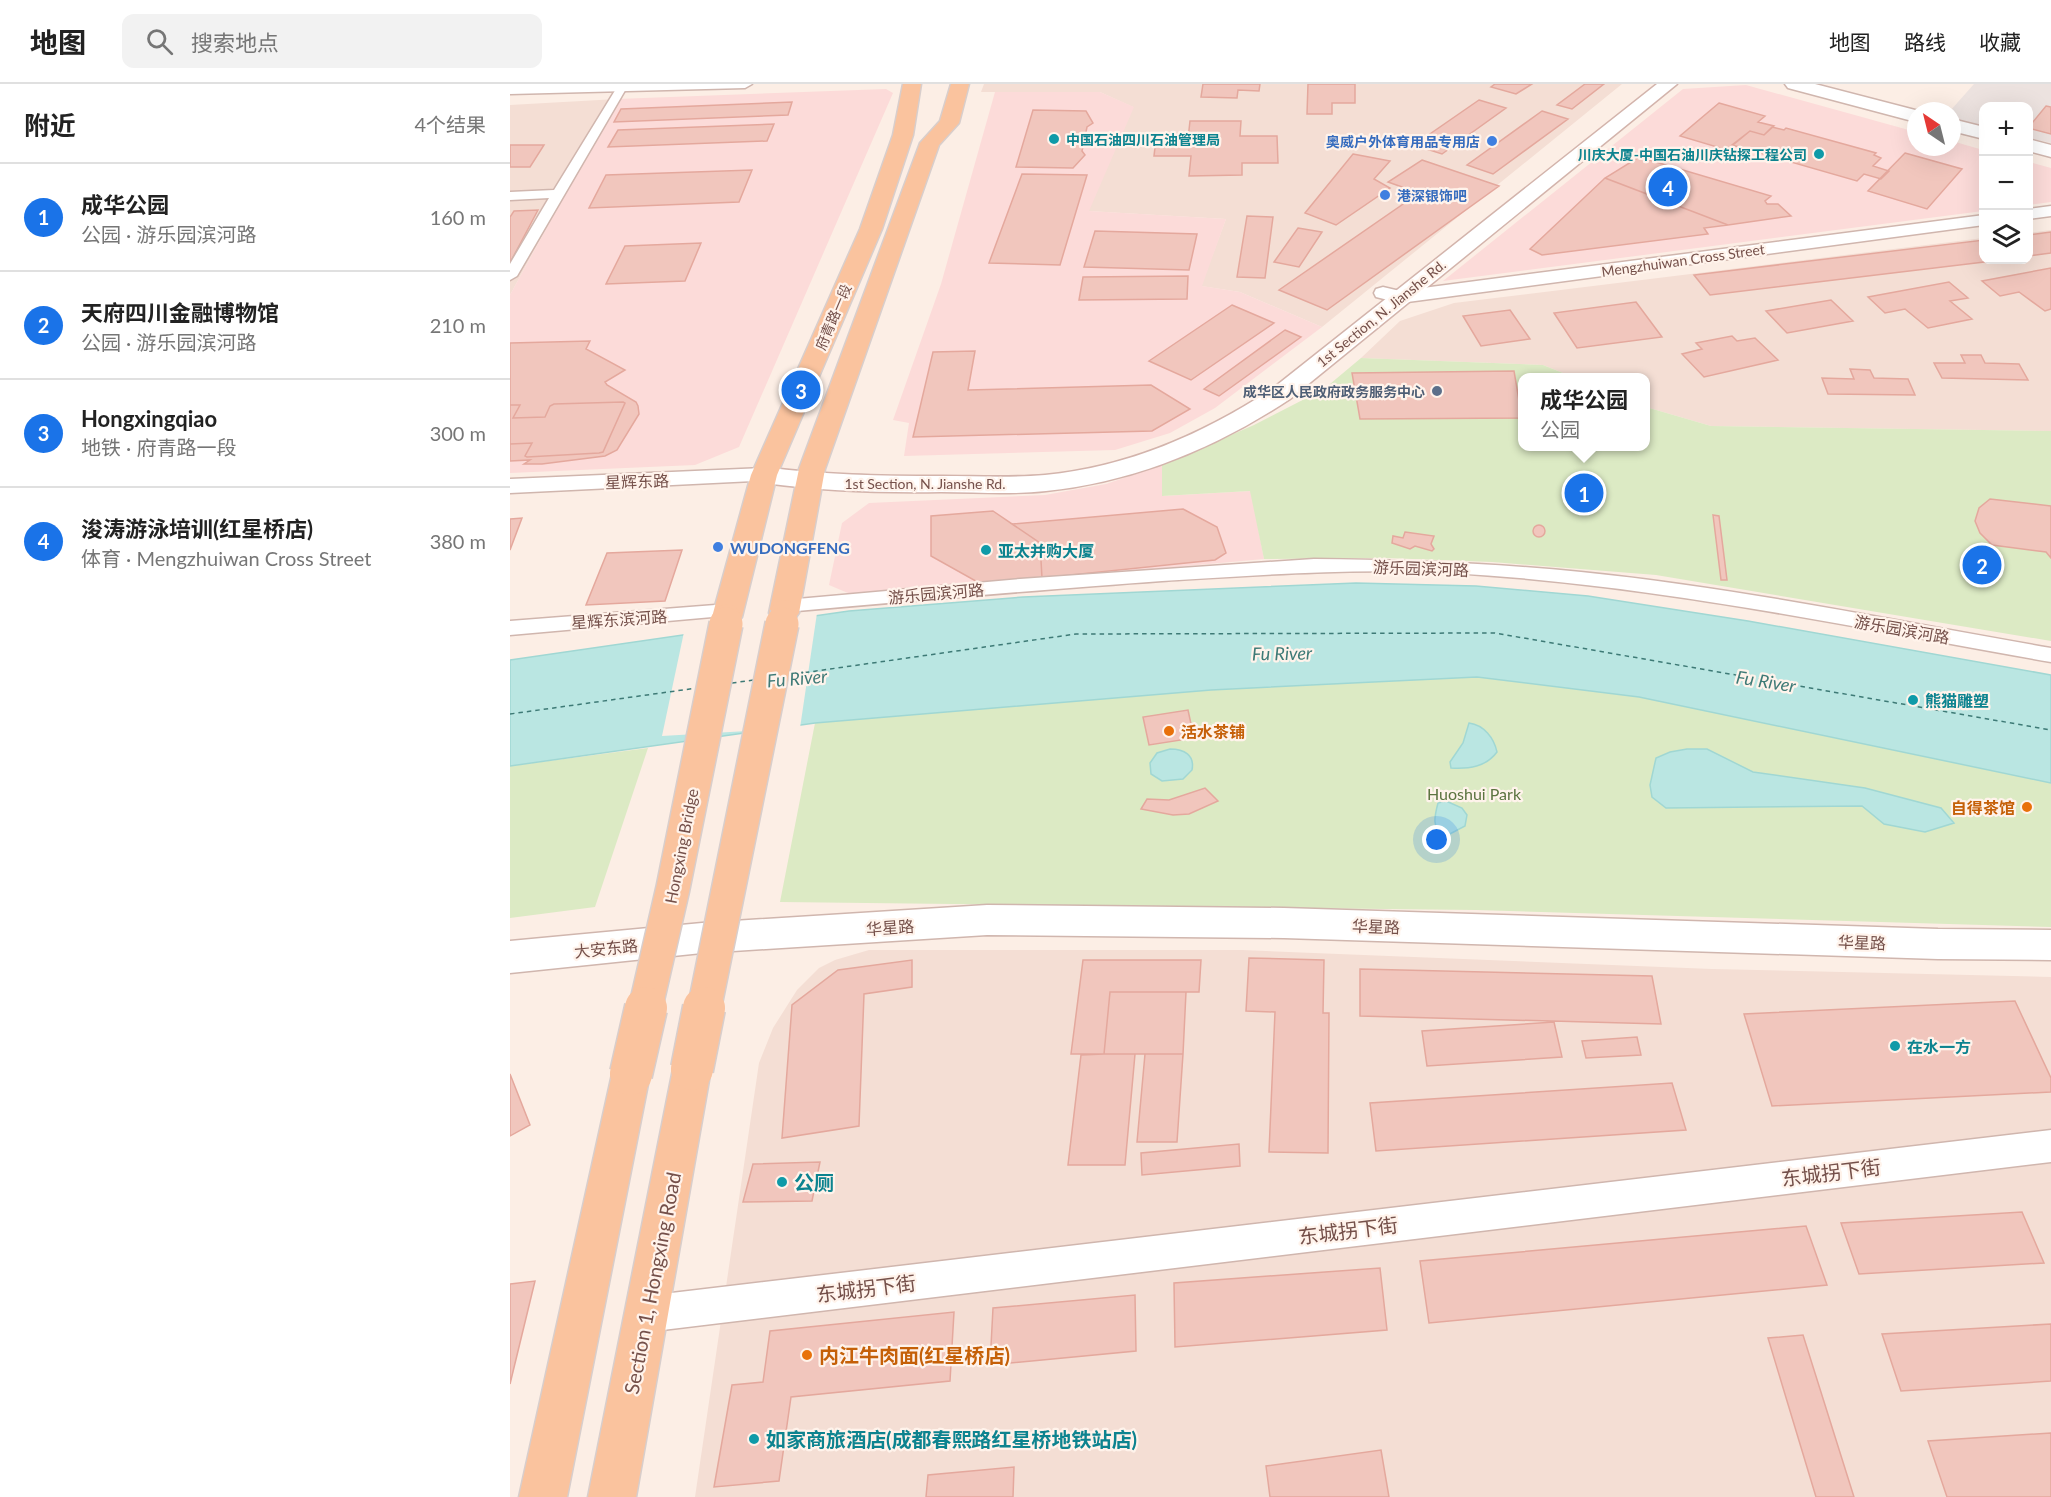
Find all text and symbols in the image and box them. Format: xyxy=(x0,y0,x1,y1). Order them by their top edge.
search box xyxy=(122,14,542,68)
text: 地图 xyxy=(30,25,86,59)
icon: search xyxy=(143,25,176,58)
text: 搜索地点 xyxy=(191,29,279,56)
text: 地图 xyxy=(1829,29,1871,54)
text: 路线 xyxy=(1904,29,1946,54)
text: 收藏 xyxy=(1979,29,2021,54)
north arrow xyxy=(1907,102,1961,156)
map controls xyxy=(1979,102,2033,264)
button: + xyxy=(1979,102,2033,156)
text: 附近 xyxy=(24,109,76,141)
text: 4个结果 xyxy=(414,112,486,136)
place label: 中国石油四川石油管理局 xyxy=(1066,131,1220,148)
marker: 中国石油四川石油管理局 xyxy=(1047,132,1061,146)
place label: 奥威户外体育用品专用店 xyxy=(1326,133,1480,150)
marker: 奥威户外体育用品专用店 xyxy=(1485,134,1499,148)
place label: 川庆大厦-中国石油川庆钻探工程公司 xyxy=(1578,146,1807,163)
marker: 川庆大厦-中国石油川庆钻探工程公司 xyxy=(1812,147,1826,161)
button: − xyxy=(1979,156,2033,210)
pin: 4 xyxy=(1648,164,1688,210)
place label: 港深银饰吧 xyxy=(1397,187,1467,204)
marker: 港深银饰吧 xyxy=(1378,188,1392,202)
text: 成华公园 xyxy=(81,191,169,218)
text: 1 xyxy=(38,205,49,229)
text: 160 m xyxy=(430,205,486,229)
button: layers xyxy=(1979,210,2033,264)
text: 公园 · 游乐园滨河路 xyxy=(81,222,256,246)
street label: Mengzhuiwan Cross Street xyxy=(1600,240,1766,280)
street label: 1st Section, N. Jianshe Rd. xyxy=(1313,256,1449,370)
street label: 府青路一段 xyxy=(812,281,854,353)
text: 天府四川金融博物馆 xyxy=(81,299,279,326)
text: 2 xyxy=(38,313,49,337)
text: 210 m xyxy=(430,313,486,337)
text: 公园 · 游乐园滨河路 xyxy=(81,330,256,354)
pin: 3 xyxy=(782,368,820,412)
popup xyxy=(1518,373,1650,451)
place label: 成华区人民政府政务服务中心 xyxy=(1243,383,1425,400)
marker: 成华区人民政府政务服务中心 xyxy=(1430,384,1444,398)
text: 成华公园 xyxy=(1540,386,1628,413)
text: Hongxingqiao xyxy=(81,405,217,432)
text: 公园 xyxy=(1540,417,1580,441)
text: 3 xyxy=(38,421,49,445)
text: 300 m xyxy=(430,421,486,445)
text: 地铁 · 府青路一段 xyxy=(81,435,236,459)
street label: 星辉东路 xyxy=(605,470,669,492)
pin: 1 xyxy=(1564,470,1604,516)
street label: 1st Section, N. Jianshe Rd. xyxy=(844,475,1006,492)
text: 浚涛游泳培训(红星桥店) xyxy=(81,515,313,542)
text: 4 xyxy=(38,529,49,553)
text: 380 m xyxy=(430,529,486,553)
place label: WUDONGFENG xyxy=(730,538,850,557)
marker: WUDONGFENG xyxy=(711,540,725,554)
place label: 亚太并购大厦 xyxy=(998,541,1094,560)
pin: 2 xyxy=(1962,542,2002,588)
marker: 亚太并购大厦 xyxy=(979,543,993,557)
text: 体育 · Mengzhuiwan Cross Street xyxy=(81,546,371,570)
street label: 游乐园滨河路 xyxy=(1373,557,1469,579)
street label: 游乐园滨河路 xyxy=(887,579,985,607)
street label: 星辉东滨河路 xyxy=(570,606,668,632)
street label: 游乐园滨河路 xyxy=(1853,611,1951,647)
water label: Fu River xyxy=(1252,641,1313,665)
water label: Fu River xyxy=(766,664,829,692)
water label: Fu River xyxy=(1735,665,1798,697)
place label: 熊猫雕塑 xyxy=(1925,691,1989,710)
marker: 熊猫雕塑 xyxy=(1906,693,1920,707)
place label: 活水茶铺 xyxy=(1181,722,1245,741)
marker: 活水茶铺 xyxy=(1162,724,1176,738)
park label: Huoshui Park xyxy=(1427,784,1522,803)
street label: Hongxing Bridge xyxy=(661,787,701,905)
place label: 自得茶馆 xyxy=(1951,798,2015,817)
marker: 自得茶馆 xyxy=(2020,800,2034,814)
your location xyxy=(1422,825,1451,854)
street label: 华星路 xyxy=(865,916,915,938)
street label: 华星路 xyxy=(1352,916,1400,936)
street label: 华星路 xyxy=(1838,932,1886,952)
street label: 大安东路 xyxy=(573,935,639,961)
place label: 在水一方 xyxy=(1907,1037,1971,1056)
marker: 在水一方 xyxy=(1888,1039,1902,1053)
street label: 东城拐下街 xyxy=(1780,1154,1882,1190)
street label: Section 1, Hongxing Road xyxy=(619,1170,685,1396)
place label: 公厕 xyxy=(794,1170,834,1194)
marker: 公厕 xyxy=(775,1175,789,1189)
street label: 东城拐下街 xyxy=(1297,1212,1399,1248)
street label: 东城拐下街 xyxy=(815,1270,917,1306)
place label: 内江牛肉面(红星桥店) xyxy=(819,1343,1010,1367)
marker: 内江牛肉面(红星桥店) xyxy=(800,1348,814,1362)
place label: 如家商旅酒店(成都春熙路红星桥地铁站店) xyxy=(766,1427,1137,1451)
marker: 如家商旅酒店(成都春熙路红星桥地铁站店) xyxy=(747,1432,761,1446)

